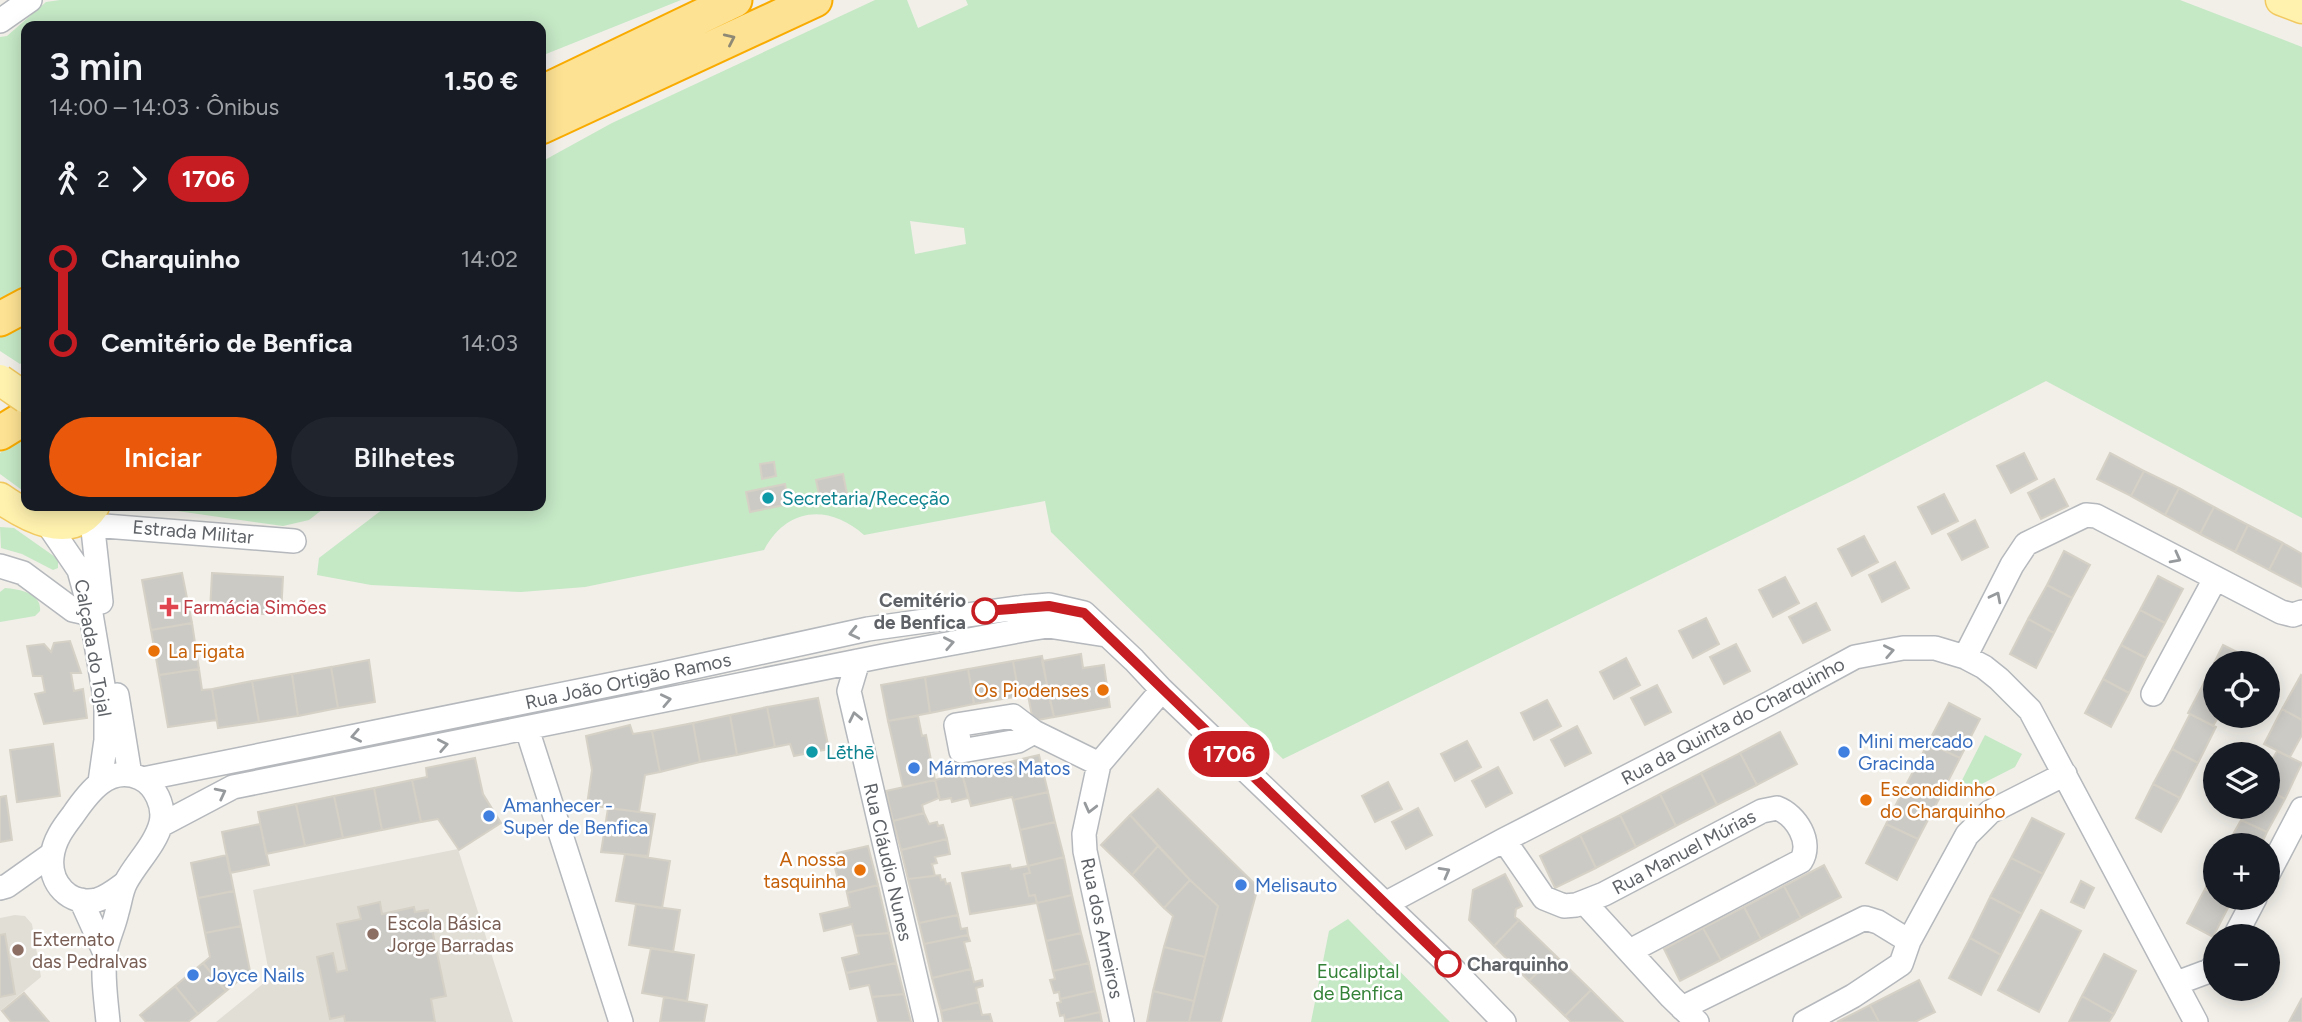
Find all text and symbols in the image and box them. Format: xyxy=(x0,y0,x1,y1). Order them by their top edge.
one-way arrow xyxy=(723,33,735,47)
text: 3 min xyxy=(49,44,143,90)
text: 1.50 € xyxy=(444,65,518,97)
text: 14:00 – 14:03 · Ônibus xyxy=(49,93,279,121)
icon: walk xyxy=(49,160,87,198)
icon: forward xyxy=(120,160,158,198)
text: 1706 xyxy=(182,164,235,193)
text: 2 xyxy=(97,165,110,193)
text: Charquinho xyxy=(101,243,240,275)
text: 14:02 xyxy=(461,245,518,273)
text: Cemitério de Benfica xyxy=(101,327,353,359)
text: 14:03 xyxy=(461,329,518,357)
button: Iniciar xyxy=(49,417,277,497)
button: Bilhetes xyxy=(291,417,518,497)
place label: Secretaria/Receção xyxy=(782,487,950,510)
marker: Secretaria/Receção xyxy=(760,490,776,506)
street label: Estrada Militar xyxy=(132,515,255,549)
one-way arrow xyxy=(2168,549,2181,563)
street label: Calçada do Tojal xyxy=(70,577,116,719)
place label: Cemitério de Benfica xyxy=(874,589,966,634)
one-way arrow xyxy=(1987,592,2001,604)
place label: Farmácia Simões xyxy=(183,596,327,619)
marker: Cemitério de Benfica xyxy=(972,598,998,624)
marker: Farmácia Simões xyxy=(161,599,177,615)
one-way arrow xyxy=(848,624,860,639)
one-way arrow xyxy=(943,637,955,652)
place label: La Figata xyxy=(168,640,245,663)
marker: La Figata xyxy=(146,643,162,659)
one-way arrow xyxy=(1883,644,1895,659)
street label: Rua João Ortigão Ramos xyxy=(523,648,733,714)
map controls xyxy=(2203,651,2280,1001)
button: locate xyxy=(2203,651,2280,728)
street label: Rua da Quinta do Charquinho xyxy=(1617,652,1849,790)
place label: Os Piodenses xyxy=(974,679,1089,702)
marker: Os Piodenses xyxy=(1095,682,1111,698)
one-way arrow xyxy=(660,694,672,709)
one-way arrow xyxy=(848,711,863,723)
one-way arrow xyxy=(350,727,362,742)
place label: Mini mercado Gracinda xyxy=(1858,730,1973,775)
line badge: 1706 xyxy=(1180,731,1278,777)
one-way arrow xyxy=(437,739,449,754)
text: 1706 xyxy=(1203,739,1255,768)
place label: Lḗthē xyxy=(826,741,874,764)
button: layers xyxy=(2203,742,2280,819)
marker: Lḗthē xyxy=(804,744,820,760)
marker: Mini mercado Gracinda xyxy=(1836,744,1852,760)
place label: Mármores Matos xyxy=(928,757,1071,780)
marker: Mármores Matos xyxy=(906,760,922,776)
place label: Escondidinho do Charquinho xyxy=(1880,778,2005,823)
street label: Rua Cláudio Nunes xyxy=(859,781,917,943)
one-way arrow xyxy=(214,788,226,802)
marker: Escondidinho do Charquinho xyxy=(1858,792,1874,808)
place label: Amanhecer - Super de Benfica xyxy=(503,794,648,839)
one-way arrow xyxy=(1084,801,1098,813)
street label: Rua Manuel Múrias xyxy=(1608,804,1760,900)
marker: Amanhecer - Super de Benfica xyxy=(481,808,497,824)
button: + xyxy=(2203,833,2280,910)
place label: A nossa tasquinha xyxy=(763,848,846,893)
street label: Rua dos Arneiros xyxy=(1076,855,1128,1001)
marker: A nossa tasquinha xyxy=(852,862,868,878)
one-way arrow xyxy=(1438,867,1450,880)
place label: Melisauto xyxy=(1255,874,1337,897)
marker: Melisauto xyxy=(1233,877,1249,893)
place label: Escola Básica Jorge Barradas xyxy=(387,912,514,957)
button: − xyxy=(2203,924,2280,1001)
marker: Escola Básica Jorge Barradas xyxy=(365,926,381,942)
place label: Externato das Pedralvas xyxy=(32,928,147,973)
marker: Externato das Pedralvas xyxy=(10,942,26,958)
marker: Charquinho xyxy=(1435,951,1461,977)
place label: Charquinho xyxy=(1467,953,1569,976)
park label: Eucaliptal de Benfica xyxy=(1313,960,1403,1005)
place label: Joyce Nails xyxy=(207,964,305,987)
marker: Joyce Nails xyxy=(185,967,201,983)

